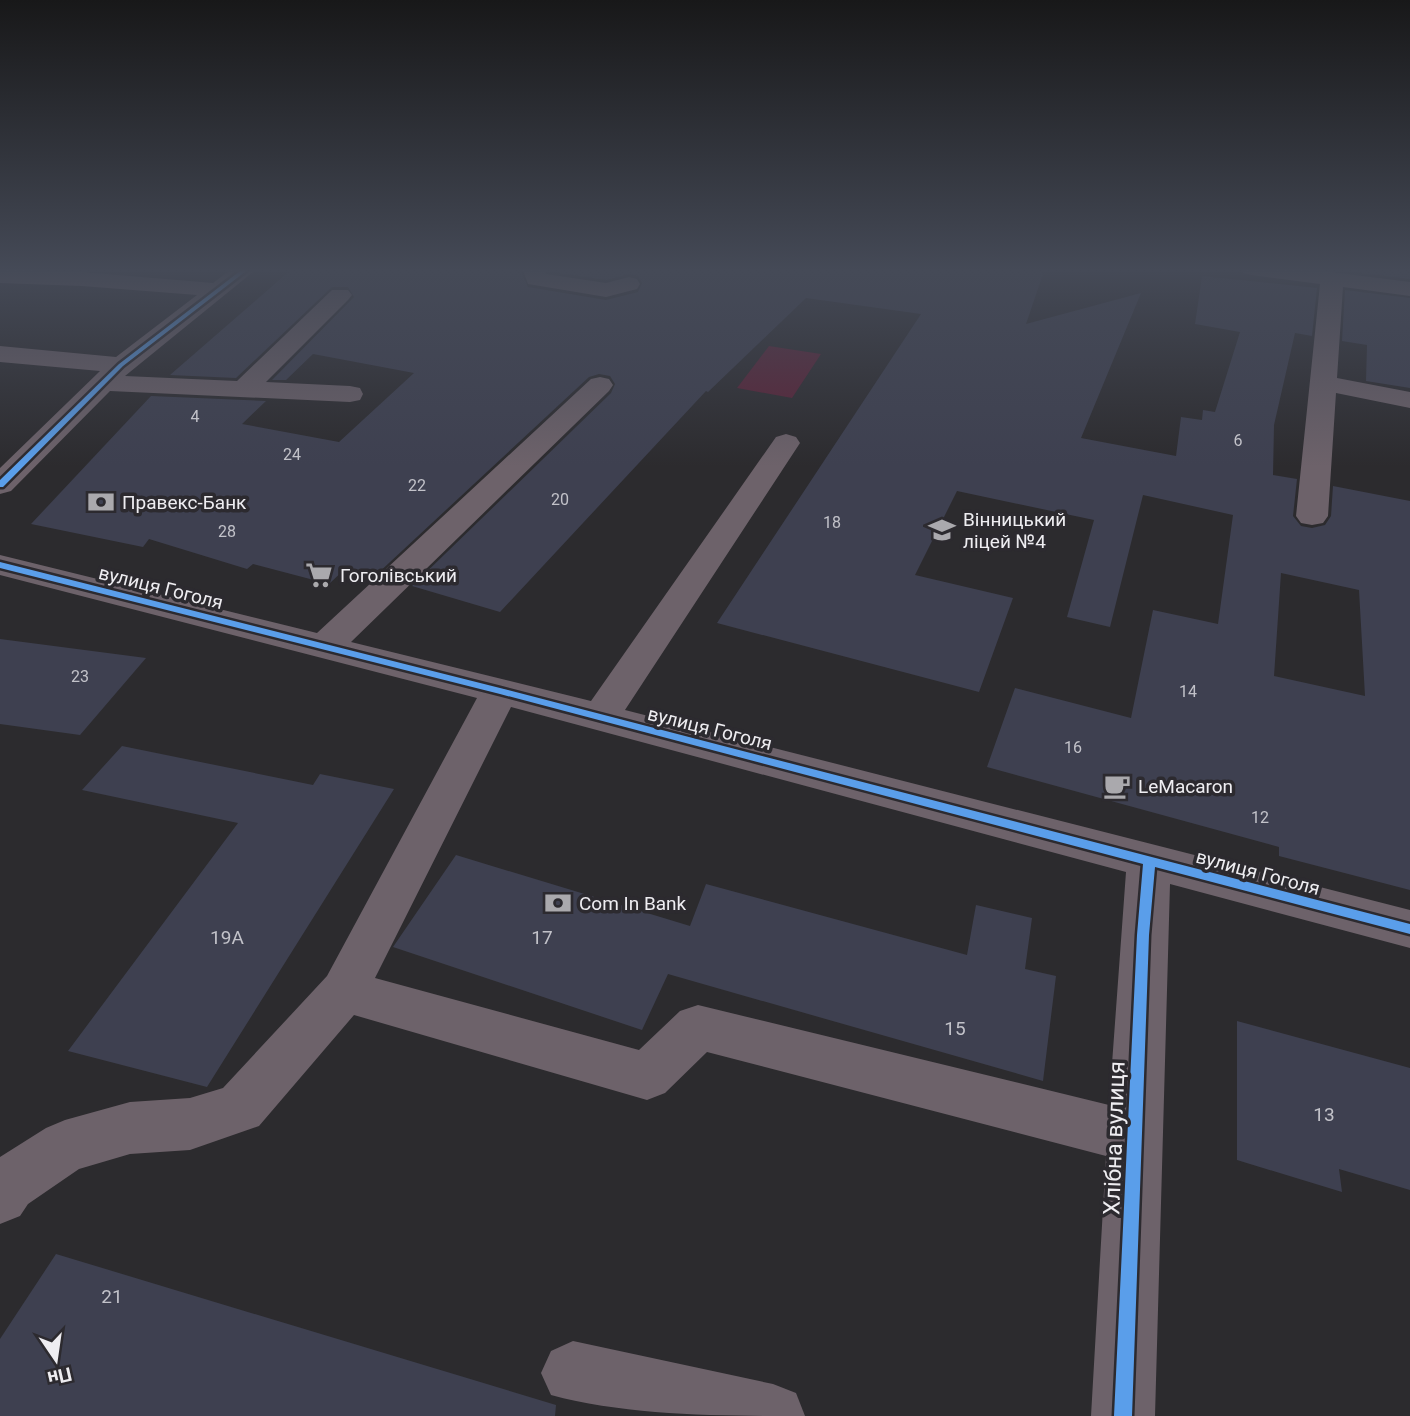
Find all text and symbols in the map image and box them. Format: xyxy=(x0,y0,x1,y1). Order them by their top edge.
house number: 4 xyxy=(191,407,200,426)
house number: 6 xyxy=(1234,431,1243,450)
house number: 24 xyxy=(283,445,301,464)
house number: 22 xyxy=(408,476,426,495)
bank icon: Правекс-Банк xyxy=(86,487,116,517)
house number: 20 xyxy=(551,490,569,509)
place label: Правекс-Банк xyxy=(122,491,247,514)
place label: Вінницький ліцей №4 xyxy=(963,508,1066,553)
house number: 18 xyxy=(823,513,841,532)
school or university icon: Вінницький ліцей №4 xyxy=(927,515,957,545)
house number: 28 xyxy=(218,522,236,541)
supermarket icon: Гоголівський xyxy=(304,560,334,590)
street label: вулиця Гоголя xyxy=(96,561,225,614)
place label: Гоголівський xyxy=(340,564,457,587)
house number: 23 xyxy=(71,667,89,686)
house number: 14 xyxy=(1179,682,1197,701)
street label: вулиця Гоголя xyxy=(645,702,774,755)
house number: 16 xyxy=(1064,738,1082,757)
cafe icon: LeMacaron xyxy=(1102,771,1132,801)
place label: LeMacaron xyxy=(1138,775,1233,798)
house number: 12 xyxy=(1251,808,1269,827)
street label: вулиця Гоголя xyxy=(1193,845,1322,900)
bank icon: Com In Bank xyxy=(543,888,573,918)
place label: Com In Bank xyxy=(579,892,687,915)
house number: 19А xyxy=(210,926,244,949)
house number: 17 xyxy=(531,926,553,949)
house number: 15 xyxy=(944,1017,966,1040)
street label: Хлібна вулиця xyxy=(1098,1061,1131,1215)
house number: 13 xyxy=(1313,1103,1335,1126)
house number: 21 xyxy=(101,1285,123,1308)
north arrow xyxy=(21,1325,91,1395)
text: Пн xyxy=(45,1362,74,1390)

